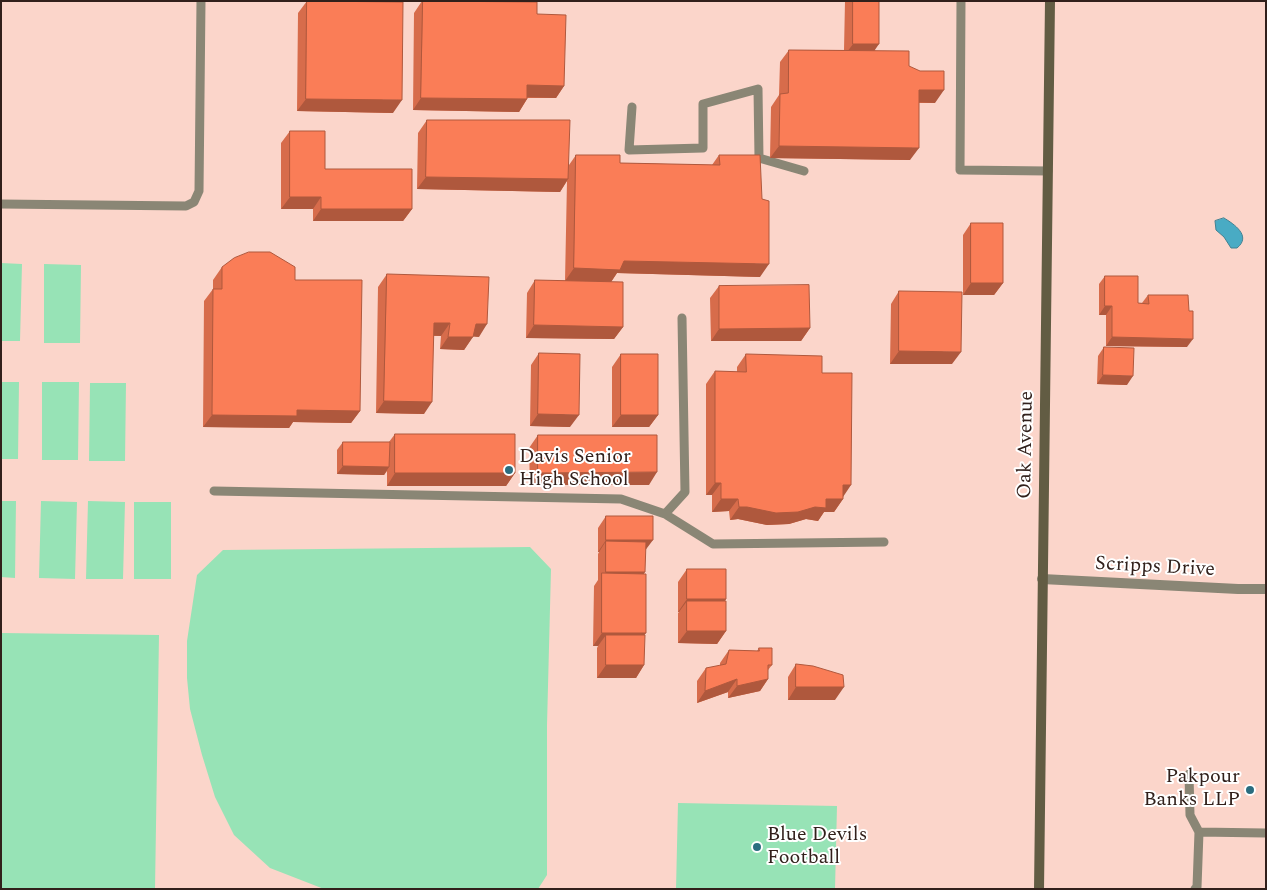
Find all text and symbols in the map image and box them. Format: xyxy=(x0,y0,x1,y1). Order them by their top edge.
street label: Oak Avenue xyxy=(1014,391,1040,499)
place label: Davis Senior High School xyxy=(519,446,631,493)
marker: Davis Senior High School xyxy=(503,464,515,476)
street label: Scripps Drive xyxy=(1094,553,1216,583)
place label: Pakpour Banks LLP xyxy=(1143,766,1240,813)
marker: Pakpour Banks LLP xyxy=(1244,784,1256,796)
place label: Blue Devils Football xyxy=(767,824,867,871)
marker: Blue Devils Football xyxy=(751,841,763,853)

